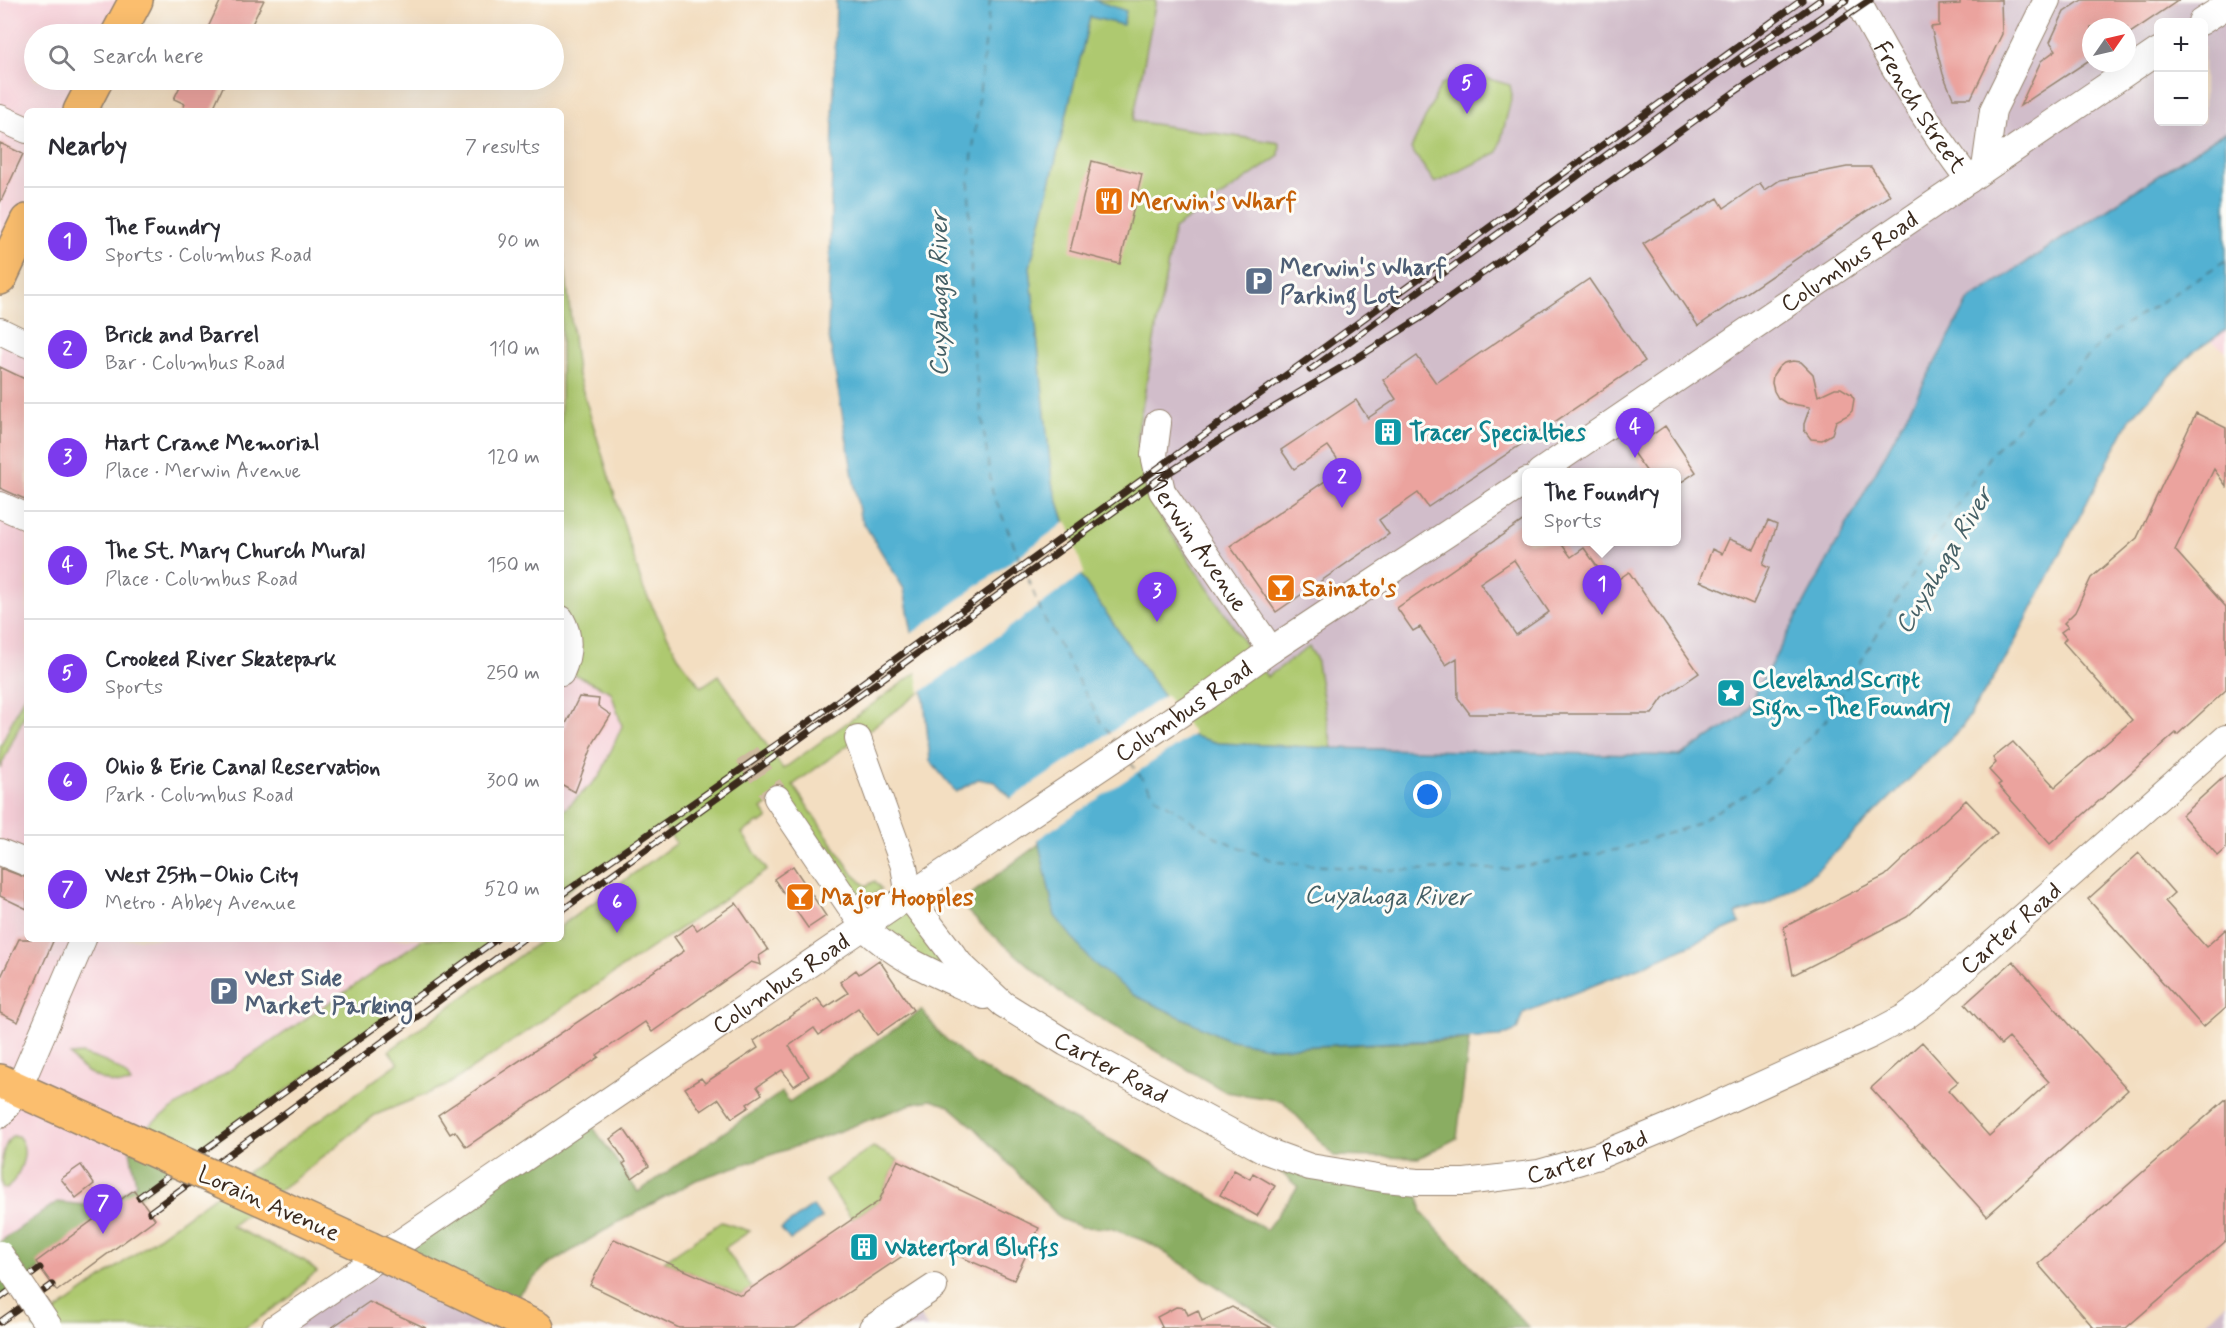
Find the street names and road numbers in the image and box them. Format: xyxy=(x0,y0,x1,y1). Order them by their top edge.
street label: French Street xyxy=(1865,36,1973,180)
street label: Columbus Road xyxy=(1775,205,1925,321)
street label: Merwin Avenue xyxy=(1141,467,1254,618)
street label: Columbus Road xyxy=(1109,654,1259,770)
street label: Carter Road xyxy=(1954,876,2069,982)
street label: Columbus Road xyxy=(707,927,856,1042)
street label: Carter Road xyxy=(1047,1025,1173,1112)
street label: Carter Road xyxy=(1525,1123,1653,1191)
street label: Lorain Avenue xyxy=(193,1159,344,1250)

